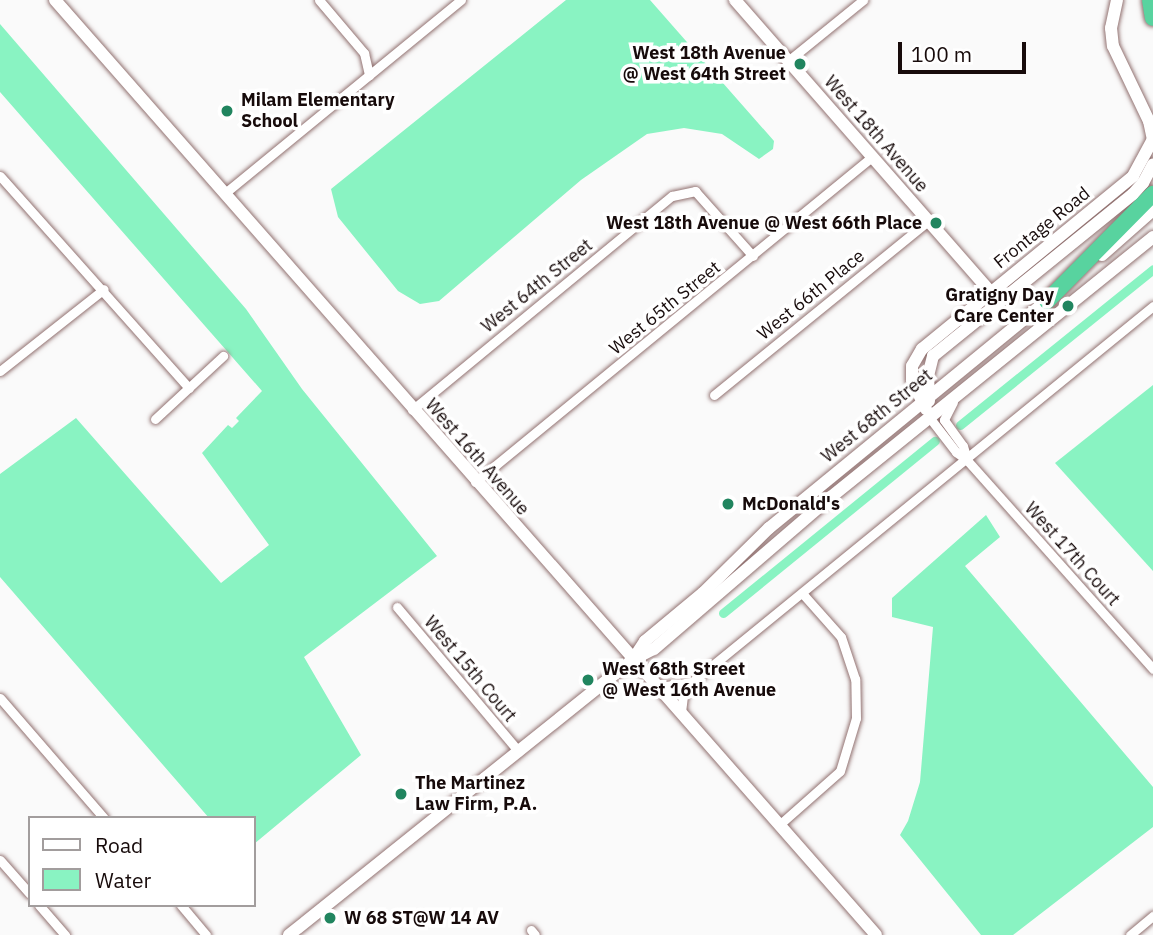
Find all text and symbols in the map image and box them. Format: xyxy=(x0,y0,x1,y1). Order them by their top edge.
scale bar xyxy=(901,28,1029,72)
text: 100 m xyxy=(911,40,972,68)
place label: West 18th Avenue @ West 64th Street xyxy=(622,43,786,86)
marker: West 18th Avenue @ West 64th Street xyxy=(792,56,808,72)
street label: West 18th Avenue xyxy=(820,71,932,197)
place label: Milam Elementary School xyxy=(241,90,395,132)
marker: Milam Elementary School xyxy=(219,103,235,119)
street label: Frontage Road xyxy=(990,183,1094,273)
place label: West 18th Avenue @ West 66th Place xyxy=(606,212,922,234)
marker: West 18th Avenue @ West 66th Place xyxy=(928,215,944,231)
street label: West 64th Street xyxy=(477,235,597,337)
street label: West 66th Place xyxy=(753,245,869,345)
street label: West 65th Street xyxy=(605,257,725,359)
place label: Gratigny Day Care Center xyxy=(945,285,1054,328)
marker: Gratigny Day Care Center xyxy=(1060,298,1076,314)
street label: West 68th Street xyxy=(817,365,937,467)
street label: West 16th Avenue xyxy=(421,394,533,520)
place label: McDonald's xyxy=(742,493,840,515)
marker: McDonald's xyxy=(720,496,736,512)
street label: West 17th Court xyxy=(1020,498,1124,610)
street label: West 15th Court xyxy=(419,612,521,726)
place label: West 68th Street @ West 16th Avenue xyxy=(602,659,776,702)
marker: West 68th Street @ West 16th Avenue xyxy=(580,672,596,688)
place label: The Martinez Law Firm, P.A. xyxy=(415,773,537,816)
marker: The Martinez Law Firm, P.A. xyxy=(393,786,409,802)
legend xyxy=(28,816,256,907)
text: Road xyxy=(95,831,143,859)
text: Water xyxy=(95,866,151,894)
place label: W 68 ST@W 14 AV xyxy=(344,907,499,929)
marker: W 68 ST@W 14 AV xyxy=(322,910,338,926)

